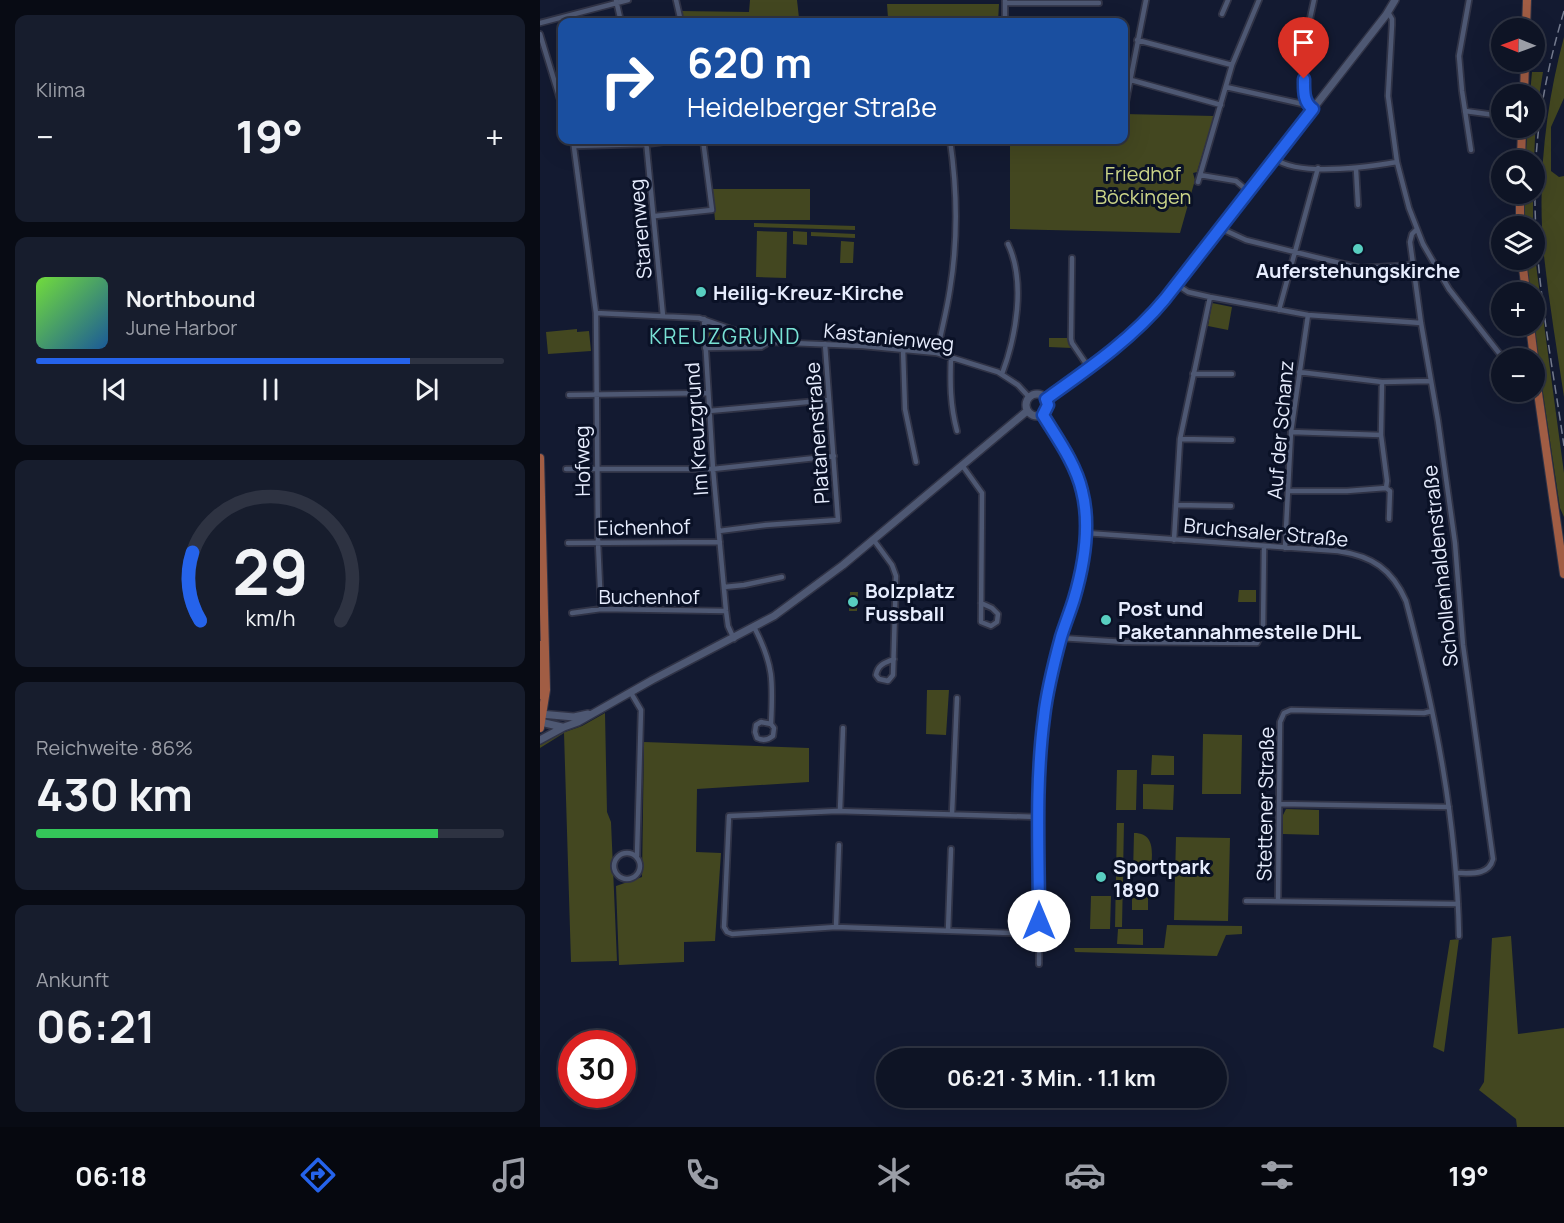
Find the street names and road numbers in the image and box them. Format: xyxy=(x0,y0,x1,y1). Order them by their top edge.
street label: Starenweg xyxy=(622,178,658,280)
street label: Kastanienweg xyxy=(822,317,956,357)
street label: Auf der Schanz xyxy=(1260,359,1300,501)
street label: Platanenstraße xyxy=(799,361,835,505)
street label: Im Kreuzgrund xyxy=(678,362,714,496)
street label: Hofweg xyxy=(568,425,596,497)
street label: Schollenhaldenstraße xyxy=(1416,464,1464,668)
street label: Bruchsaler Straße xyxy=(1182,511,1350,553)
street label: Eichenhof xyxy=(597,513,691,541)
street label: Buchenhof xyxy=(598,583,700,610)
street label: Stettener Straße xyxy=(1250,727,1280,881)

